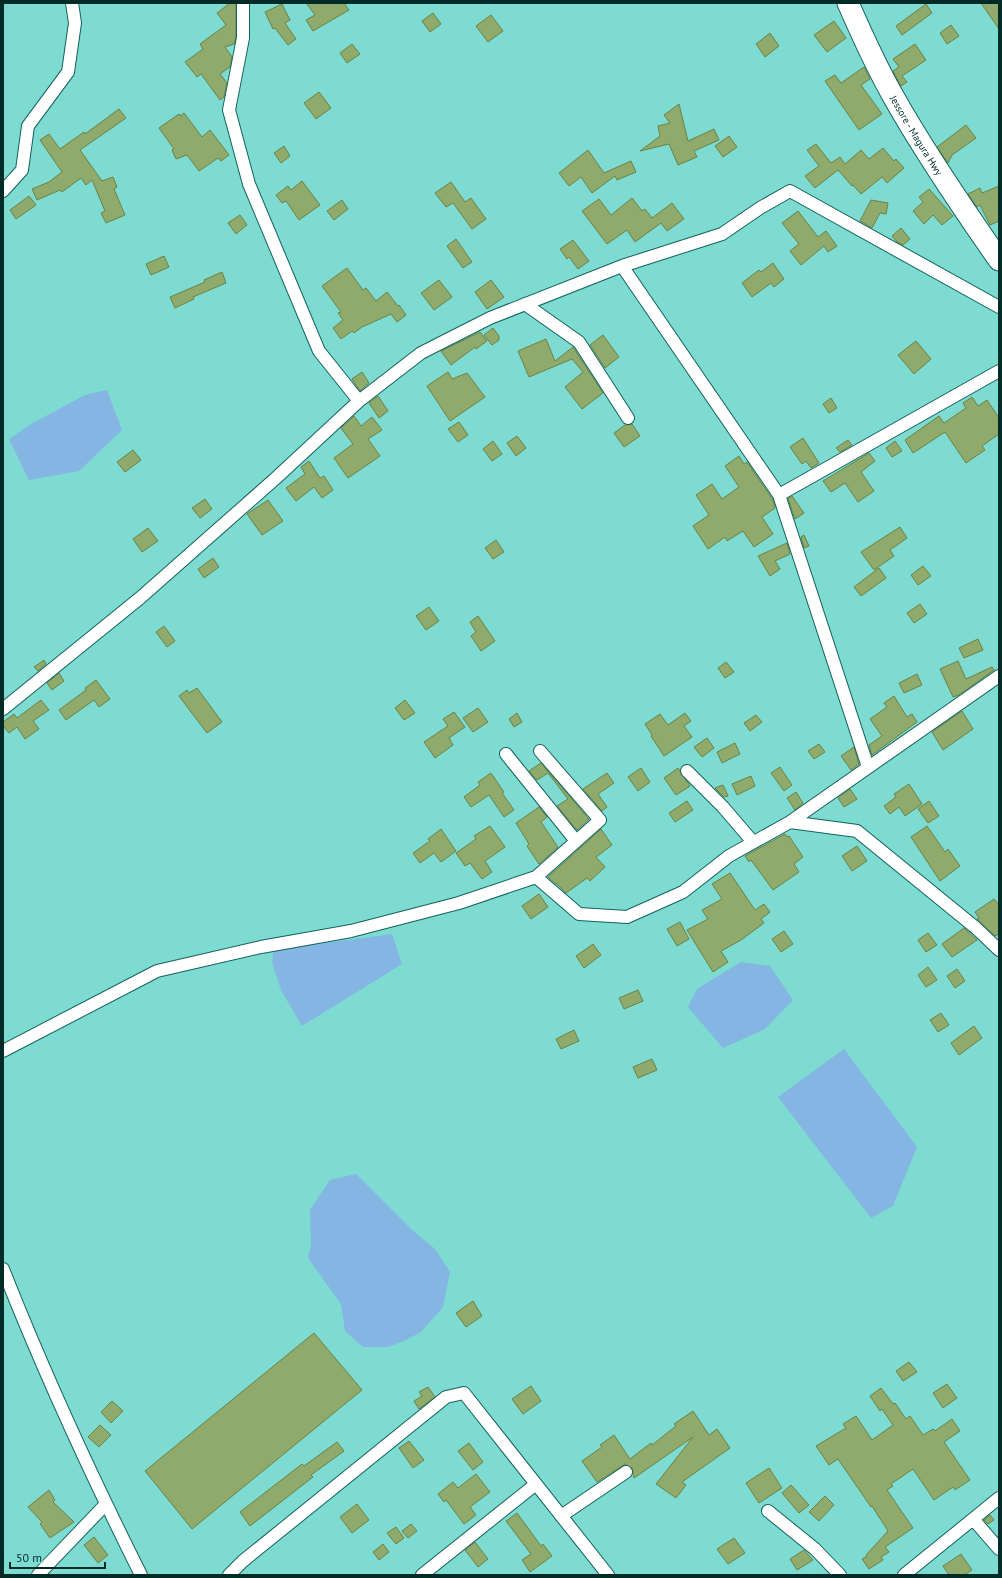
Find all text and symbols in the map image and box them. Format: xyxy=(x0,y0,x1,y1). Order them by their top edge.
street label: Jessore - Magura Hwy xyxy=(887,92,946,178)
scale bar xyxy=(10,1544,105,1570)
text: 50 m xyxy=(16,1550,42,1565)

